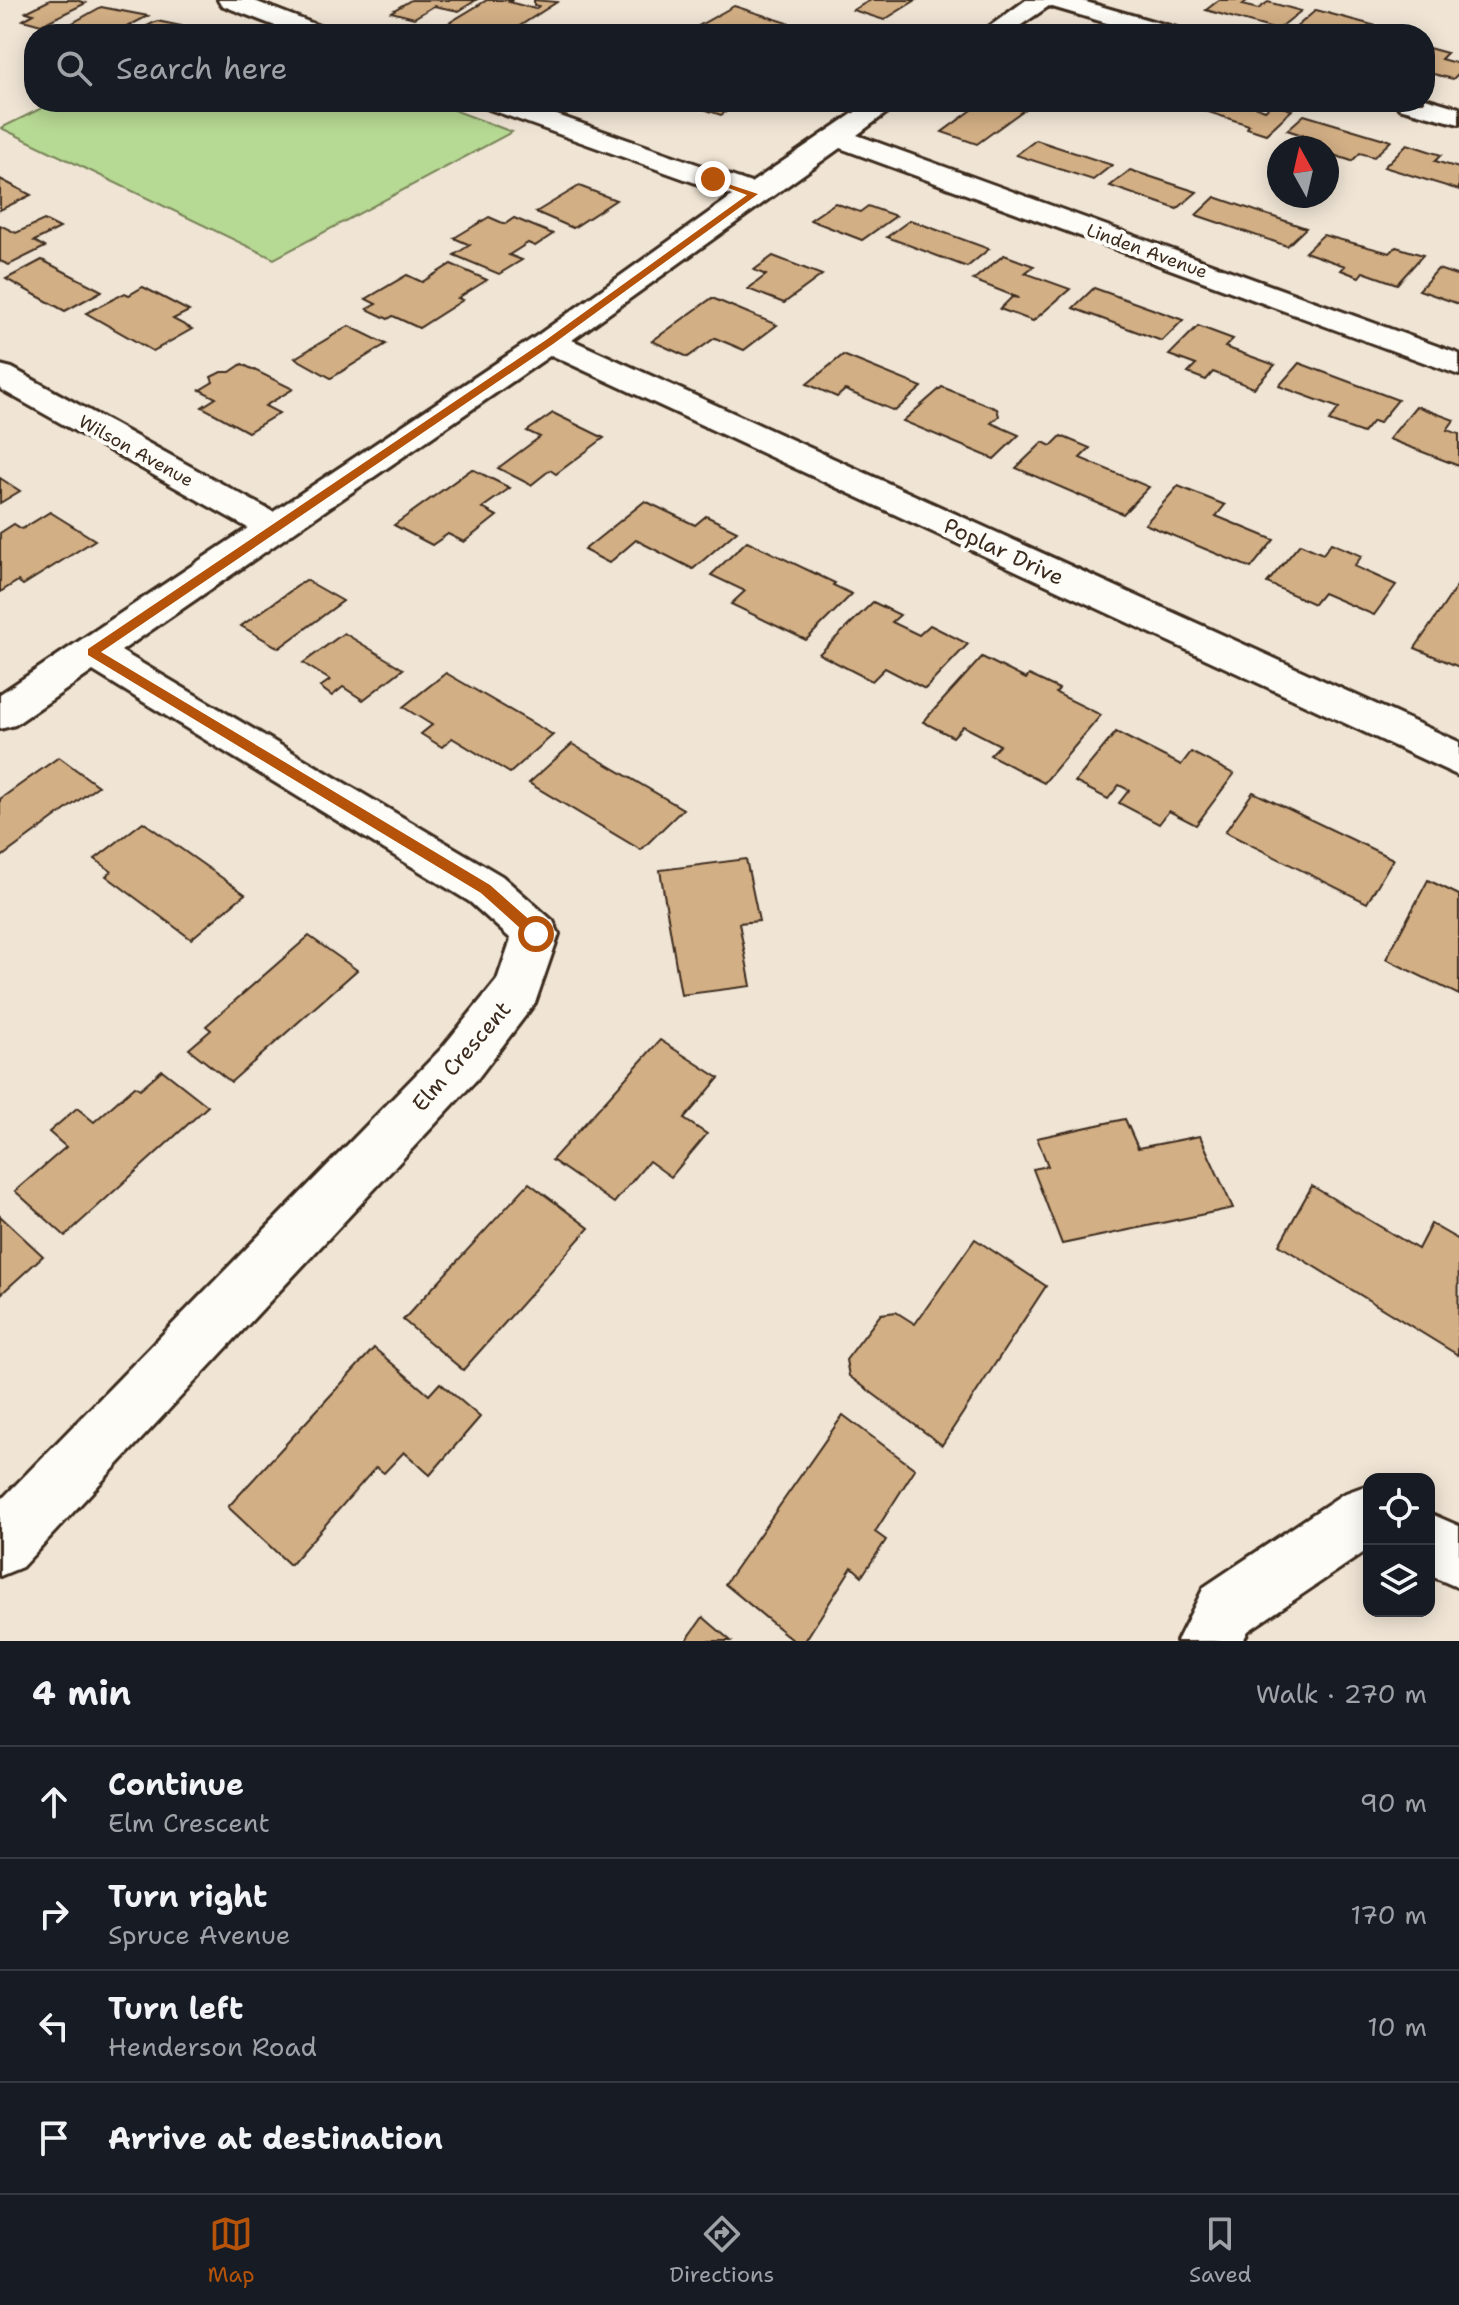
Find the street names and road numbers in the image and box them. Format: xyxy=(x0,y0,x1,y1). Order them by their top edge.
street label: Linden Avenue xyxy=(1083,218,1211,284)
street label: Wilson Avenue xyxy=(74,410,198,492)
street label: Poplar Drive xyxy=(939,511,1069,592)
street label: Elm Crescent xyxy=(406,995,517,1118)

